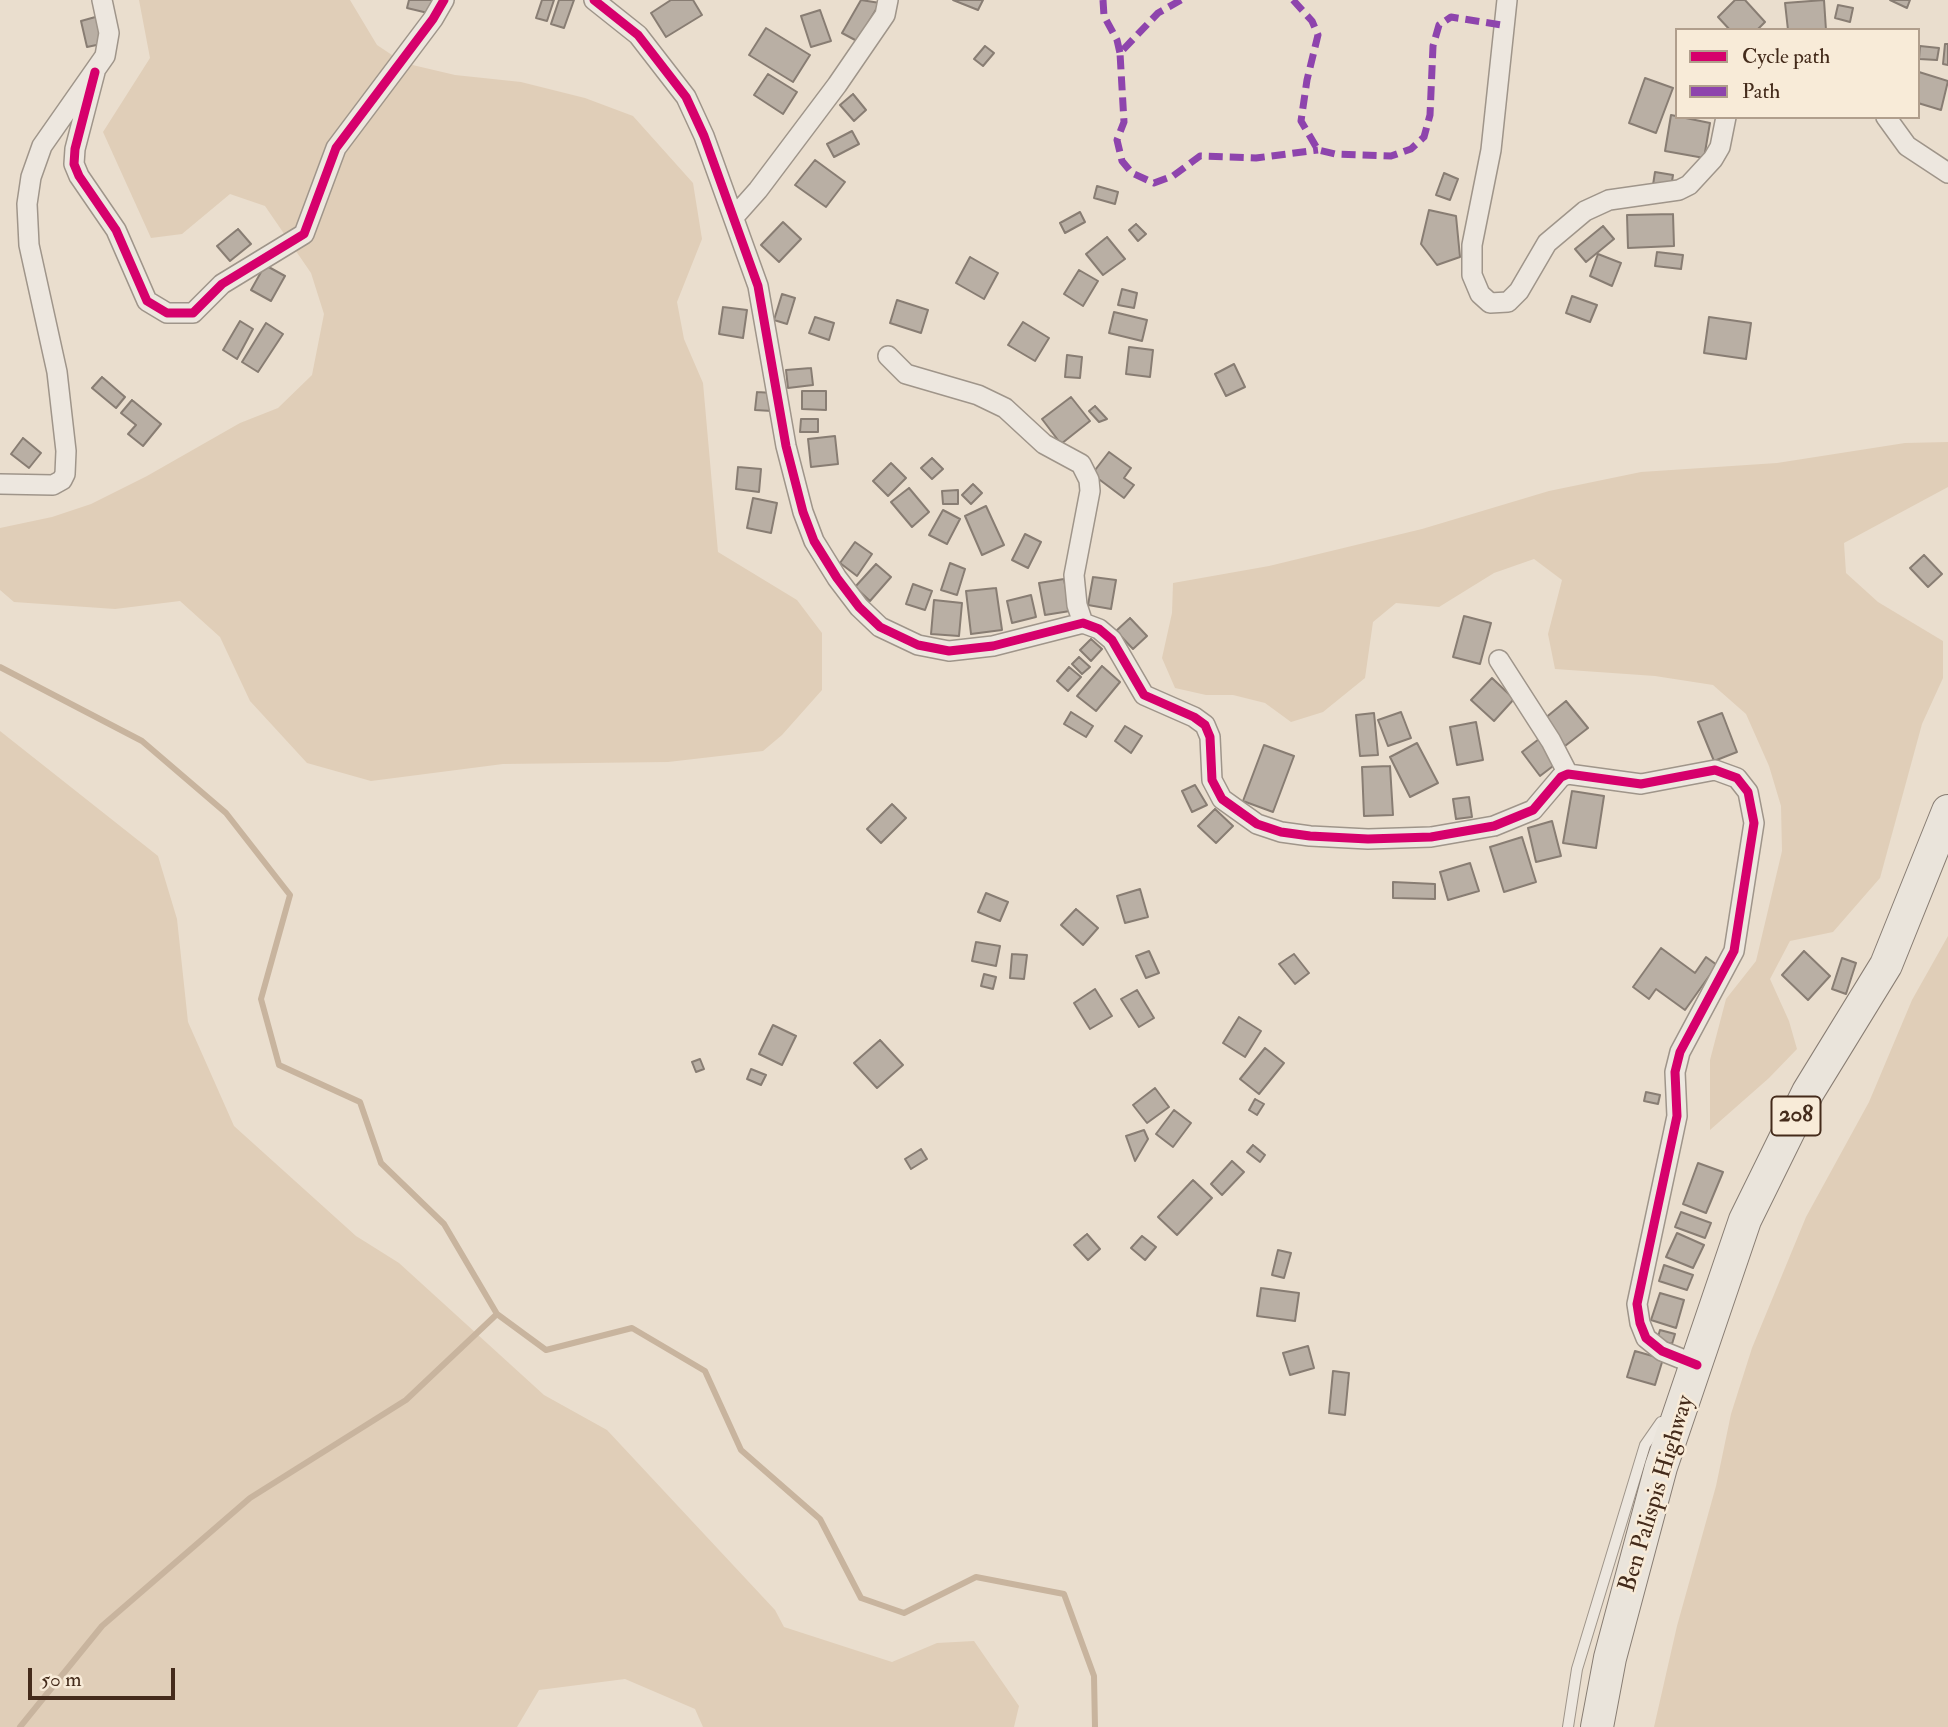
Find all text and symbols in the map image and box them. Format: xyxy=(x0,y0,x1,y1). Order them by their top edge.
legend xyxy=(1675,28,1920,119)
text: Cycle path xyxy=(1742,43,1830,70)
text: Path xyxy=(1742,78,1780,105)
road number: 208 xyxy=(1772,1096,1820,1135)
street label: Ben Palispis Highway xyxy=(1614,1392,1702,1596)
scale bar xyxy=(32,1654,178,1698)
text: 50 m xyxy=(41,1666,82,1693)

